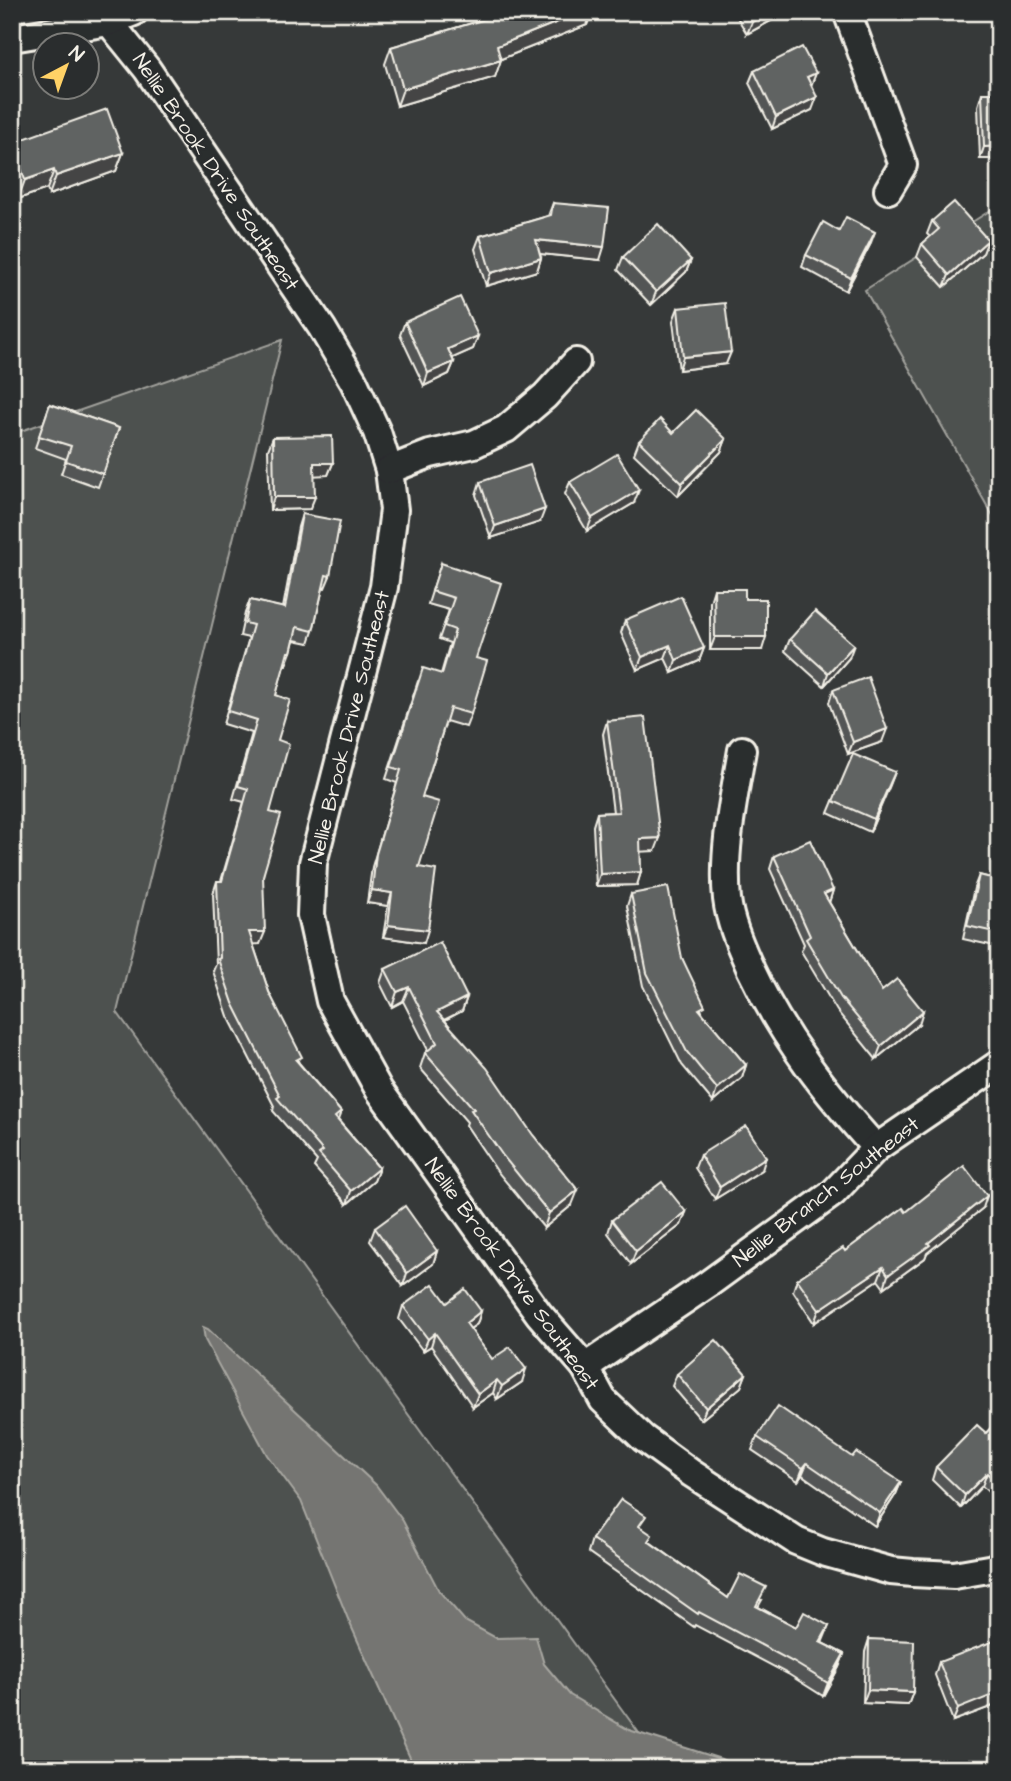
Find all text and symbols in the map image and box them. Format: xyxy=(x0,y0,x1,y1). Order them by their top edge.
north arrow xyxy=(32,32,102,102)
text: N xyxy=(63,40,90,68)
street label: Nellie Brook Drive Southeast xyxy=(126,48,307,297)
street label: Nellie Brook Drive Southeast xyxy=(301,587,397,867)
street label: Nellie Branch Southeast xyxy=(727,1110,926,1274)
street label: Nellie Brook Drive Southeast xyxy=(418,1152,606,1396)

